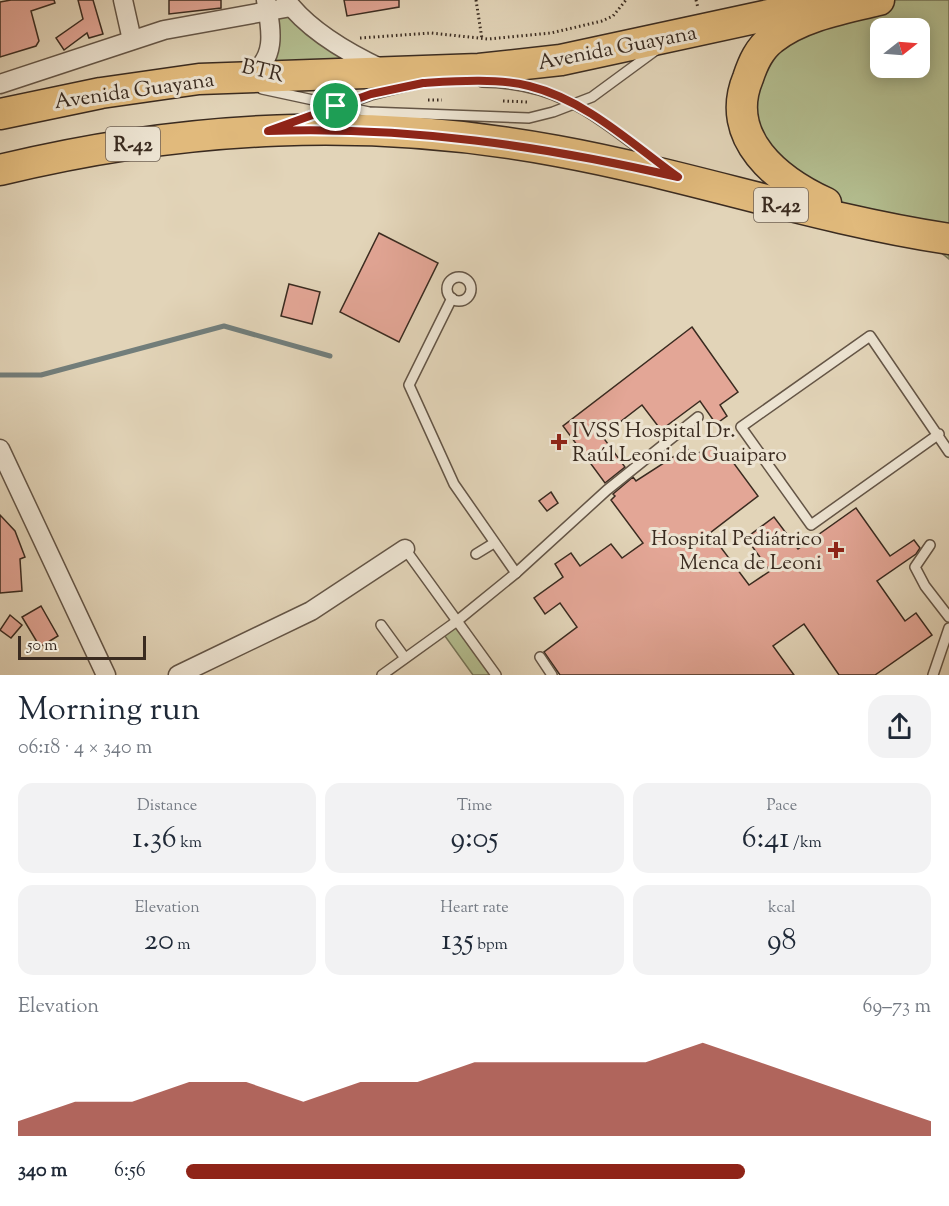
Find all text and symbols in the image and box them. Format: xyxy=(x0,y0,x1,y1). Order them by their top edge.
north arrow xyxy=(870,18,930,78)
map controls xyxy=(870,18,930,78)
street label: Avenida Guayana xyxy=(535,19,700,79)
street label: BTR xyxy=(238,53,287,91)
street label: Avenida Guayana xyxy=(52,66,217,118)
pin xyxy=(310,80,361,131)
icon: arrive xyxy=(319,89,352,122)
road number: R-42 xyxy=(106,127,160,161)
road number: R-42 xyxy=(754,188,808,222)
place label: IVSS Hospital Dr. Raúl Leoni de Guaiparo xyxy=(572,417,787,471)
marker: IVSS Hospital Dr. Raúl Leoni de Guaiparo xyxy=(550,433,568,451)
place label: Hospital Pediátrico Menca de Leoni xyxy=(651,525,822,579)
marker: Hospital Pediátrico Menca de Leoni xyxy=(827,541,845,559)
scale bar xyxy=(18,633,146,660)
text: 50 m xyxy=(27,635,58,658)
text: Morning run xyxy=(18,687,200,735)
button: share xyxy=(868,695,931,758)
text: 06:18 · 4 × 340 m xyxy=(18,734,152,763)
text: Distance xyxy=(137,795,197,818)
text: Time xyxy=(457,795,492,818)
text: Pace xyxy=(767,795,797,818)
text: 1.36 xyxy=(132,818,177,861)
text: 9:05 xyxy=(450,818,499,861)
text: 6:41 xyxy=(742,818,790,861)
text: km xyxy=(177,832,202,855)
text: /km xyxy=(790,832,822,855)
text: Elevation xyxy=(135,897,200,920)
text: Heart rate xyxy=(440,897,509,920)
text: kcal xyxy=(768,897,796,920)
text: 20 xyxy=(144,920,174,963)
text: 135 xyxy=(441,920,474,963)
text: 98 xyxy=(767,920,797,963)
text: m xyxy=(174,934,190,957)
text: bpm xyxy=(474,934,508,957)
text: Elevation xyxy=(18,993,99,1022)
text: 69–73 m xyxy=(862,993,931,1022)
text: 340 m xyxy=(18,1157,67,1186)
text: 6:56 xyxy=(114,1157,146,1186)

